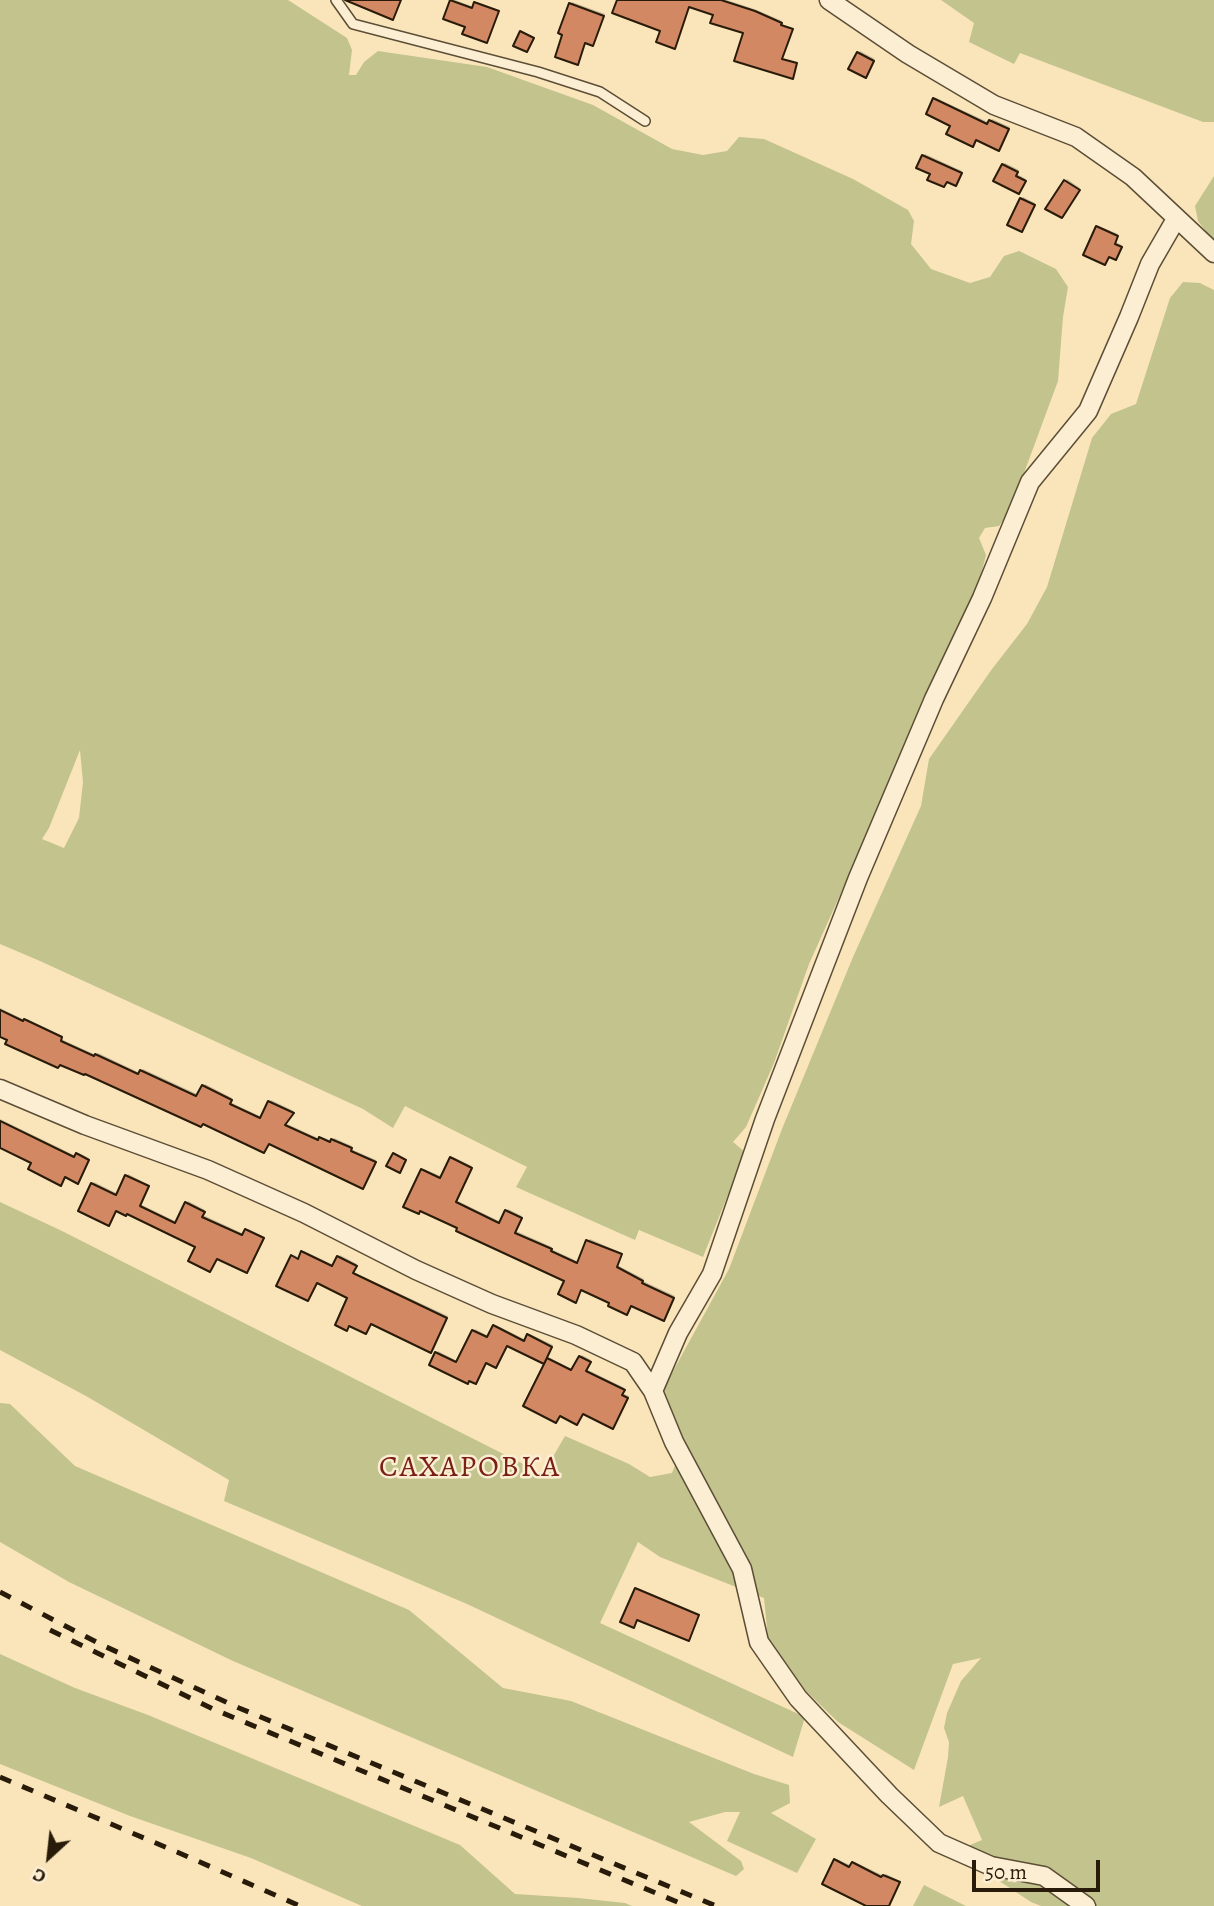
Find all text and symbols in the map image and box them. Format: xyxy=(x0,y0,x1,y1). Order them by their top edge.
district label: САХАРОВКА xyxy=(380,1451,560,1487)
north arrow xyxy=(14,1822,84,1892)
scale bar xyxy=(976,1846,1104,1890)
text: 50 m xyxy=(985,1858,1027,1886)
text: С xyxy=(28,1861,51,1890)

